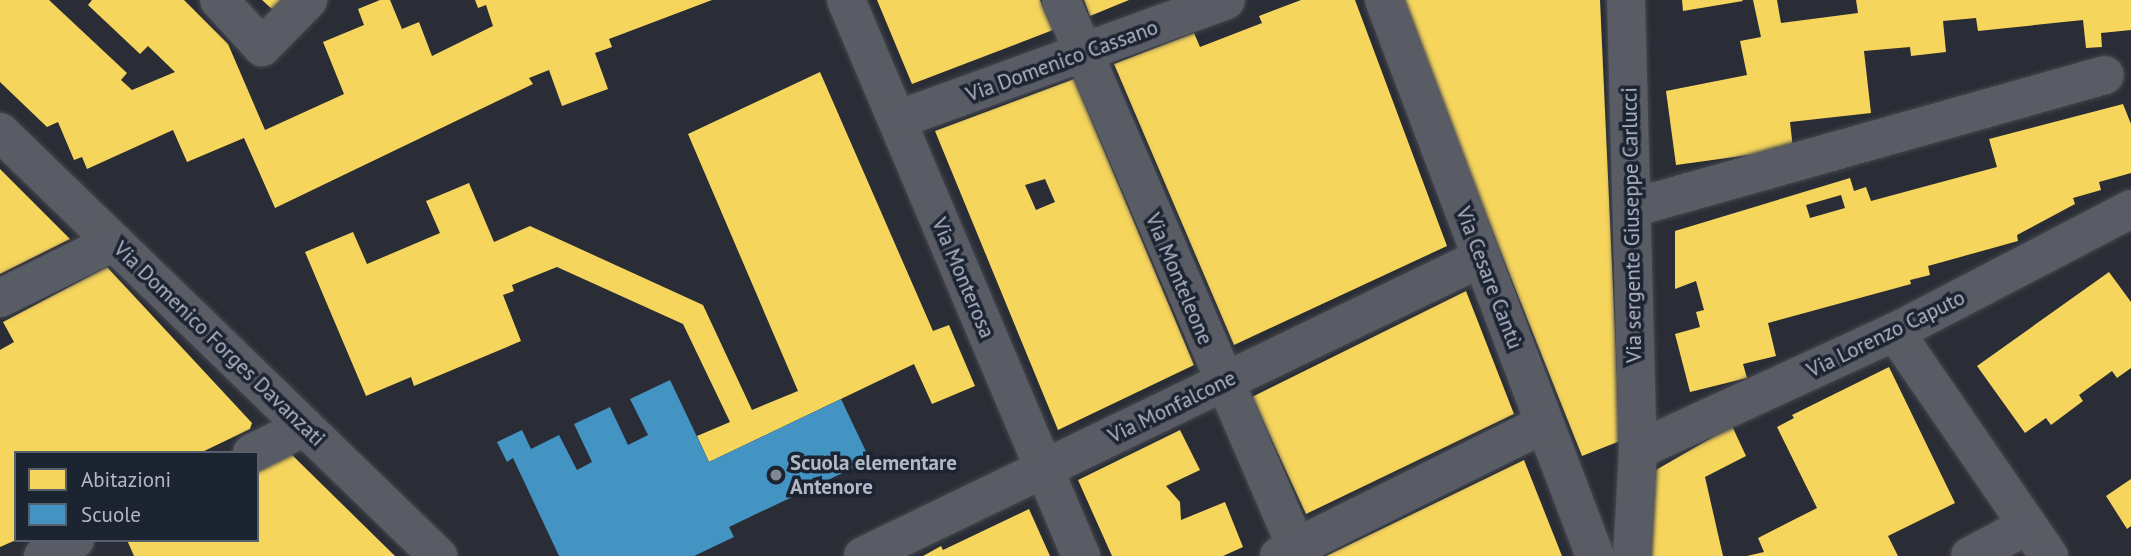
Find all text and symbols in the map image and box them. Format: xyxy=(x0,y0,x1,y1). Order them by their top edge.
street label: Via Domenico Cassano xyxy=(963,15,1161,107)
street label: Via sergente Giuseppe Carlucci xyxy=(1617,87,1647,363)
street label: Via Cesare Cantù xyxy=(1450,203,1528,353)
street label: Via Monteleone xyxy=(1140,209,1218,349)
street label: Via Monterosa xyxy=(926,214,1000,342)
street label: Via Domenico Forges Davanzati xyxy=(108,236,330,452)
street label: Via Lorenzo Caputo xyxy=(1803,285,1969,383)
street label: Via Monfalcone xyxy=(1104,365,1240,449)
place label: Scuola elementare Antenore xyxy=(790,450,957,500)
legend xyxy=(14,451,259,542)
text: Abitazioni xyxy=(81,466,171,493)
marker: Scuola elementare Antenore xyxy=(768,467,784,483)
text: Scuole xyxy=(81,501,141,528)

